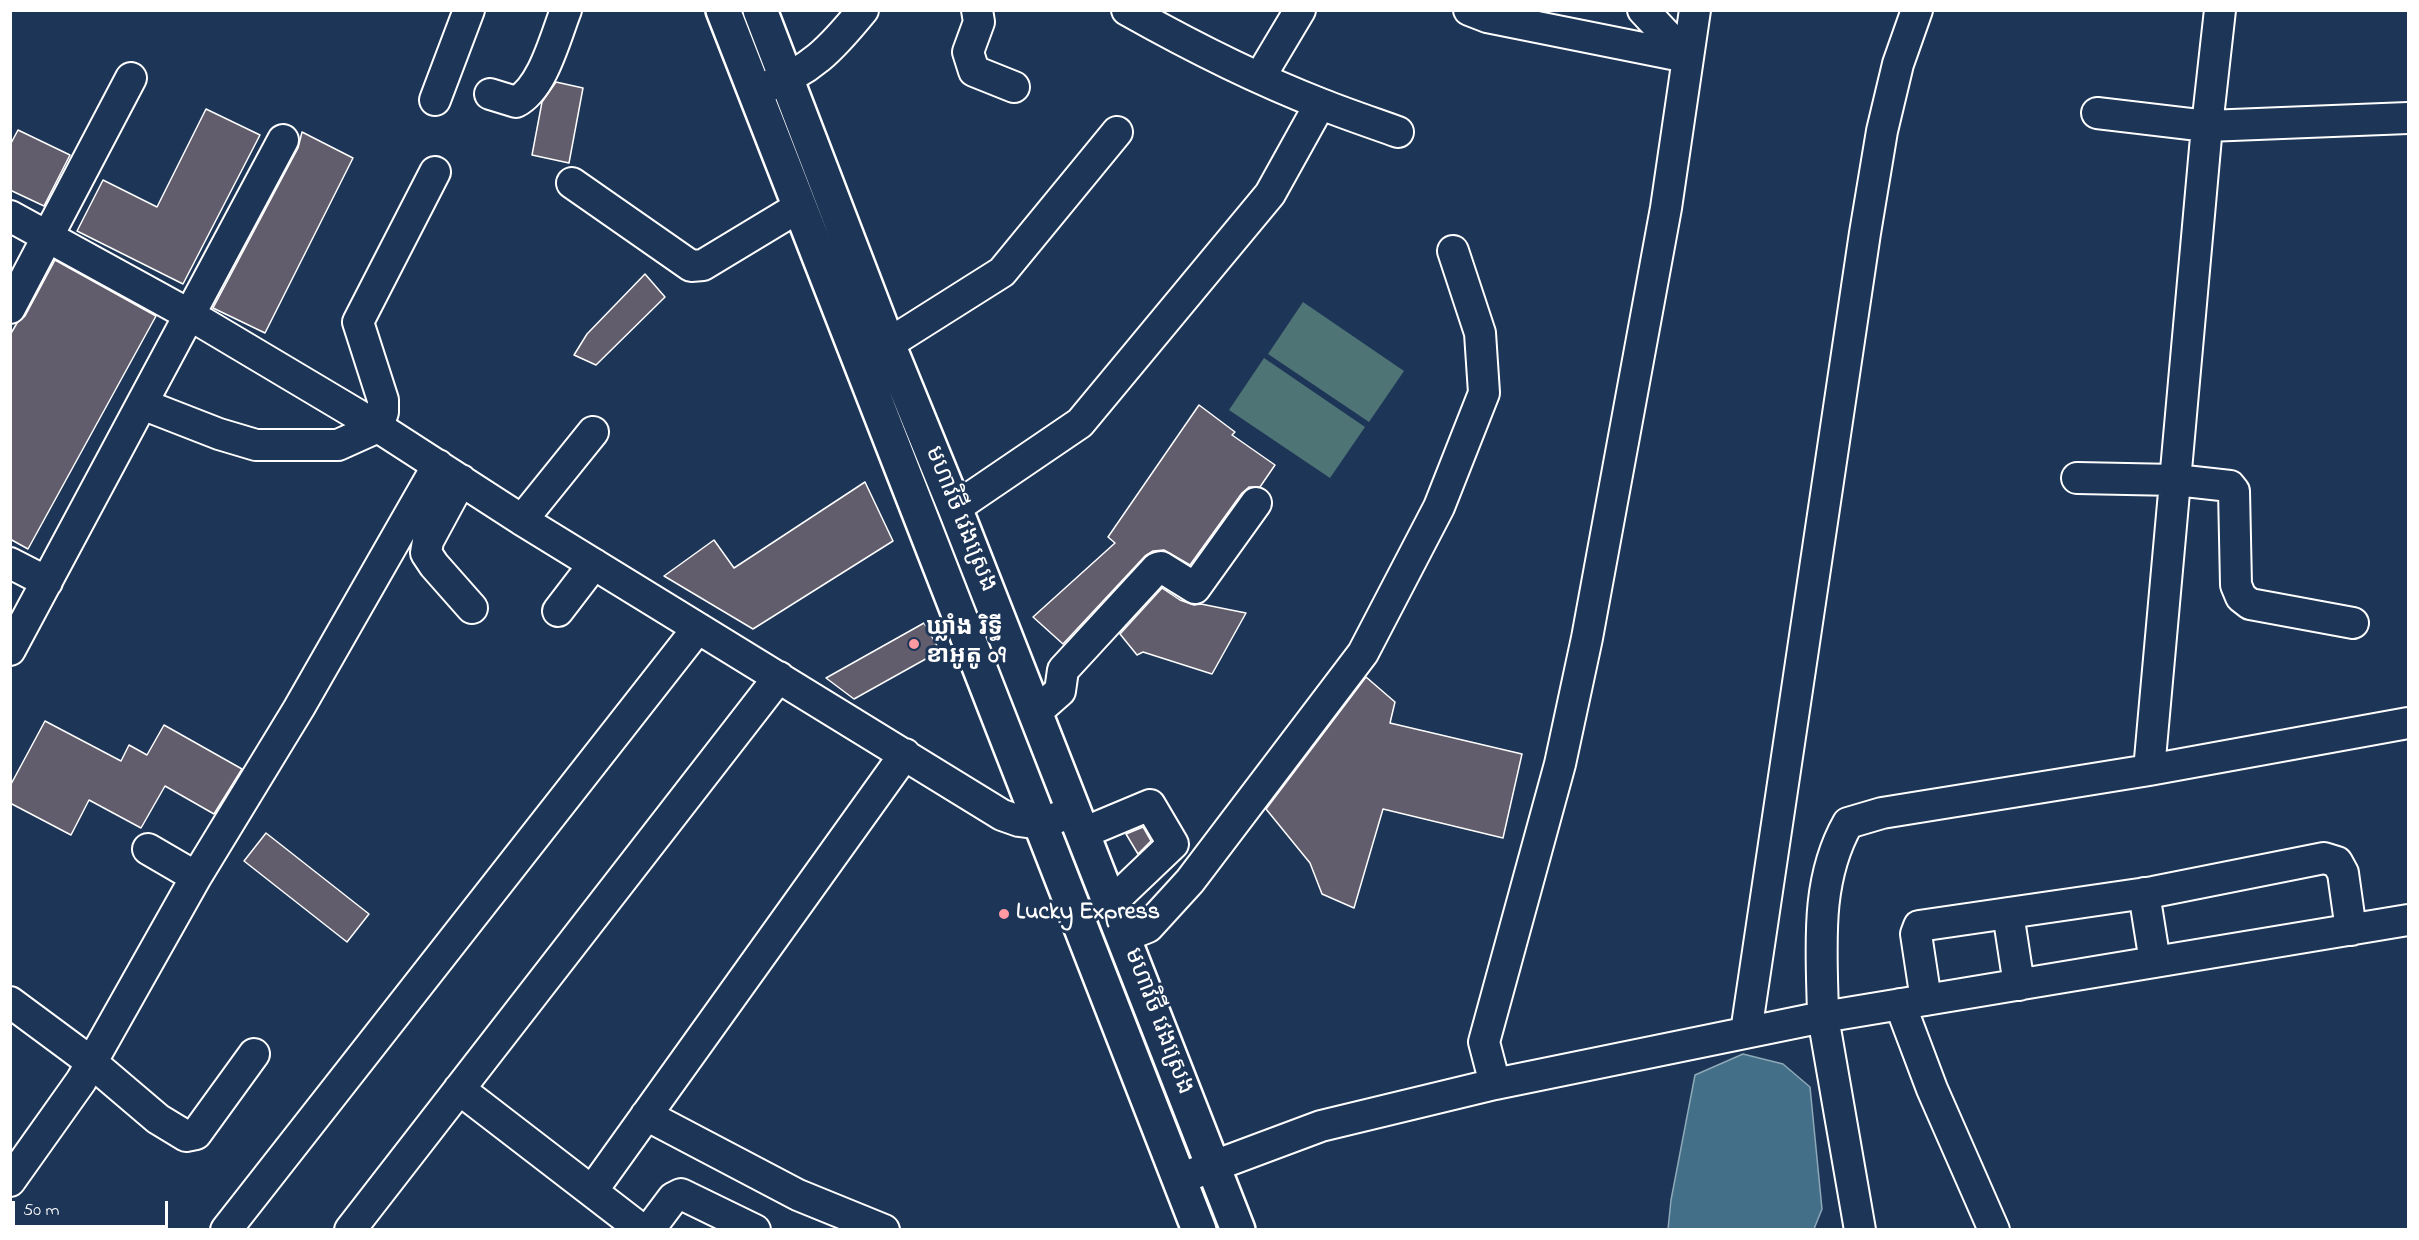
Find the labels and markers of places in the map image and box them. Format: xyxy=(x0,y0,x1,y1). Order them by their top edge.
place label: ឃ្លាំង រិទ្ធី ខាអូតូ 09 xyxy=(926,616,1006,672)
marker: ឃ្លាំង រិទ្ធី ខាអូតូ 09 xyxy=(907,637,921,651)
place label: Lucky Express xyxy=(1016,900,1160,928)
marker: Lucky Express xyxy=(997,907,1011,921)

